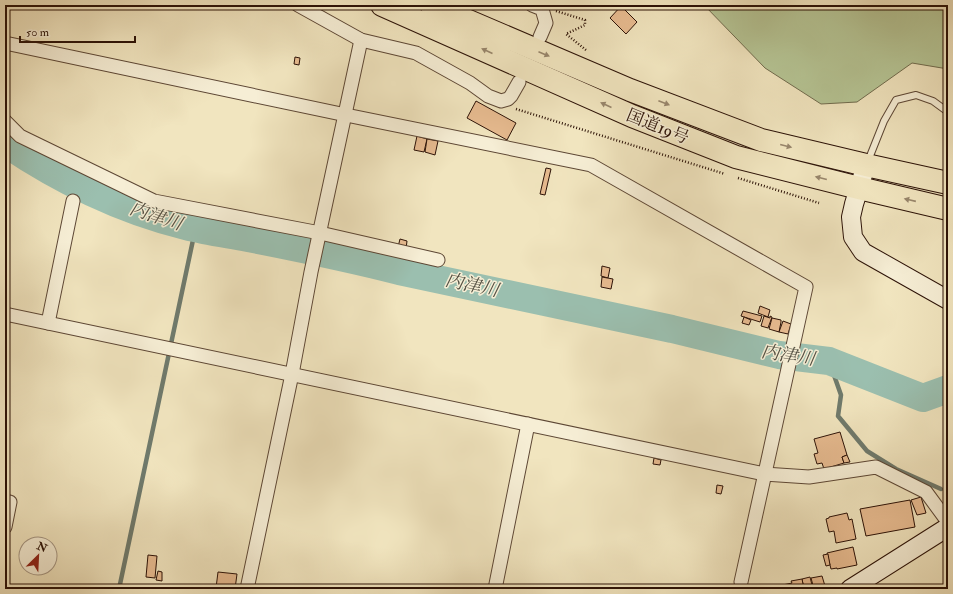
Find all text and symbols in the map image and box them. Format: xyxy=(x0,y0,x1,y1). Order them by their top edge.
scale bar xyxy=(20,18,135,44)
text: 50 m xyxy=(26,25,50,40)
one-way arrow xyxy=(481,48,493,54)
one-way arrow xyxy=(538,51,550,57)
one-way arrow xyxy=(658,100,670,106)
one-way arrow xyxy=(600,102,611,108)
street label: 国道19号 xyxy=(623,104,692,149)
one-way arrow xyxy=(781,143,793,149)
one-way arrow xyxy=(815,175,827,181)
water label: 内津川 xyxy=(127,197,187,236)
one-way arrow xyxy=(904,197,916,203)
water label: 内津川 xyxy=(443,269,503,303)
water label: 内津川 xyxy=(759,340,818,371)
north arrow xyxy=(18,536,58,576)
text: N xyxy=(34,539,50,556)

